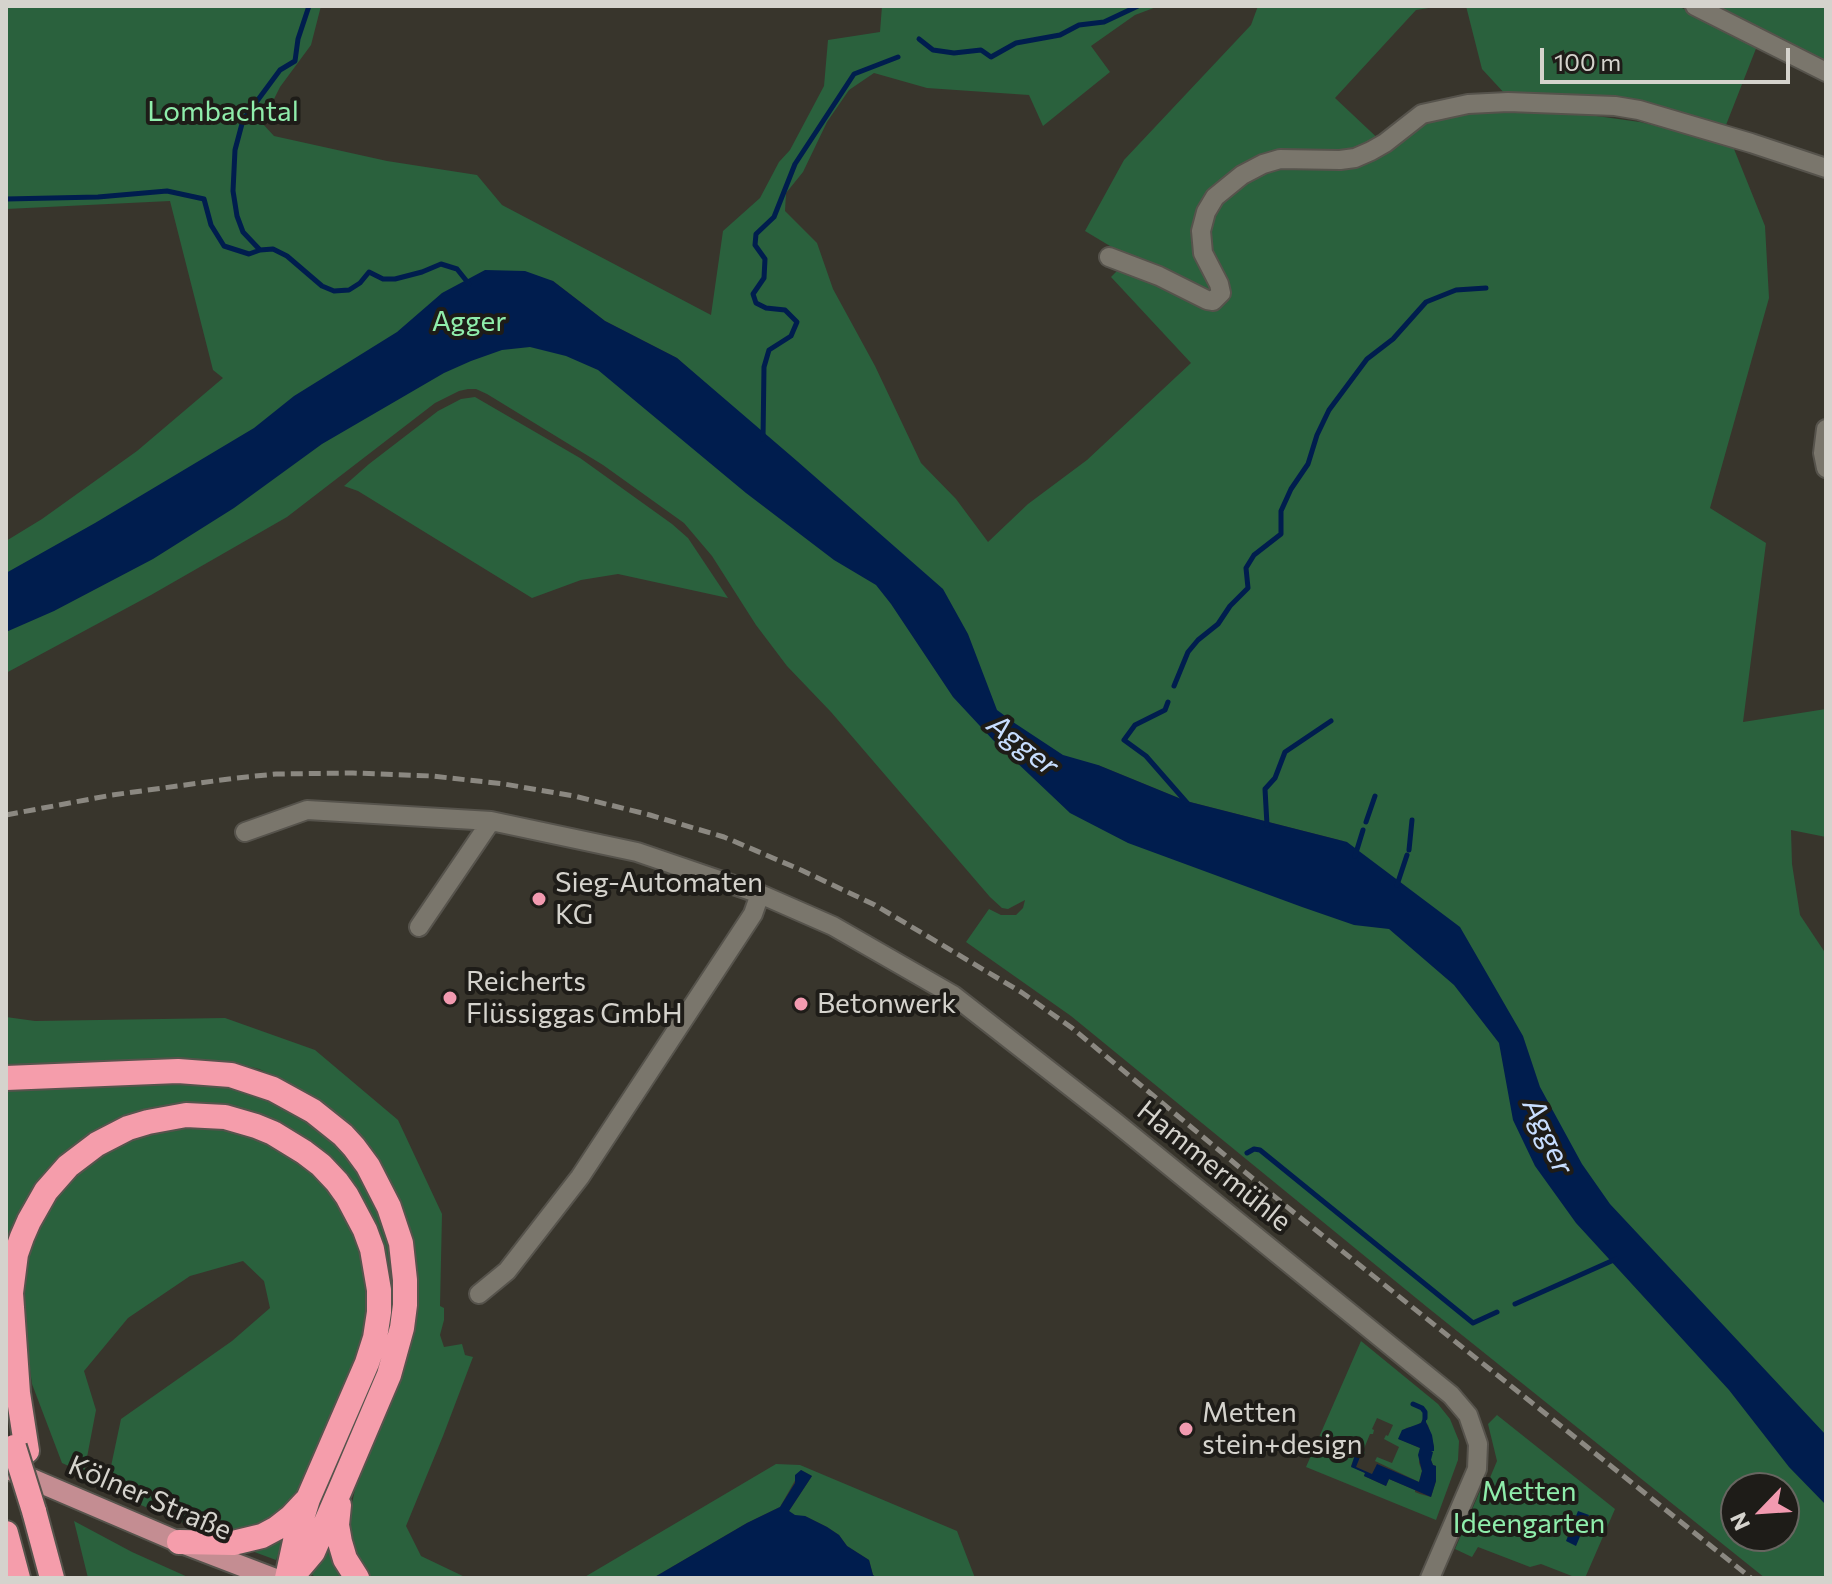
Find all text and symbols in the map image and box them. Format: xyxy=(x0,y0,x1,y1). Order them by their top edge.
scale bar xyxy=(1544,32,1794,82)
text: 100 m xyxy=(1554,47,1621,76)
park label: Lombachtal xyxy=(147,95,299,129)
park label: Agger xyxy=(432,305,506,339)
water label: Agger xyxy=(980,706,1066,784)
place label: Sieg-Automaten KG xyxy=(555,866,763,932)
marker: Sieg-Automaten KG xyxy=(530,890,548,908)
place label: Reicherts Flüssiggas GmbH xyxy=(466,965,683,1031)
place label: Betonwerk xyxy=(817,987,956,1021)
marker: Reicherts Flüssiggas GmbH xyxy=(441,989,459,1007)
marker: Betonwerk xyxy=(792,995,810,1013)
water label: Agger xyxy=(1515,1092,1581,1180)
street label: Hammermühle xyxy=(1130,1094,1298,1238)
place label: Metten stein+design xyxy=(1202,1396,1363,1462)
marker: Metten stein+design xyxy=(1177,1420,1195,1438)
street label: Kölner Straße xyxy=(63,1449,237,1547)
north arrow xyxy=(1720,1472,1800,1552)
park label: Metten Ideengarten xyxy=(1453,1475,1605,1541)
text: N xyxy=(1724,1508,1755,1535)

